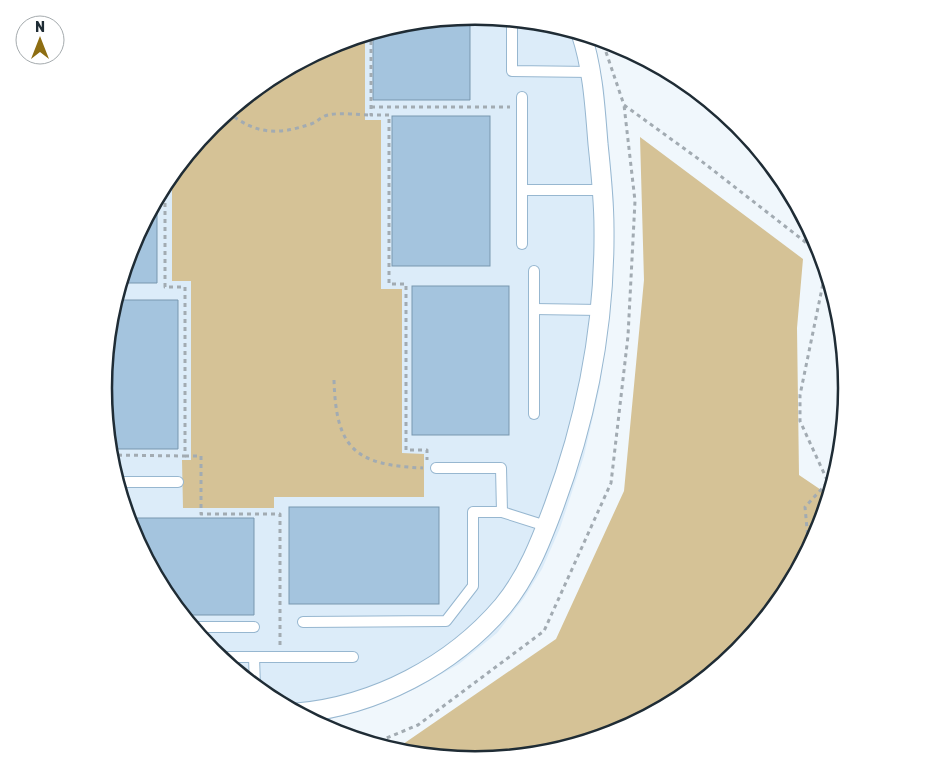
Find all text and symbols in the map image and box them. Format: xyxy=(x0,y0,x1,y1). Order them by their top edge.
north arrow xyxy=(15,15,65,65)
text: N xyxy=(35,19,45,36)

